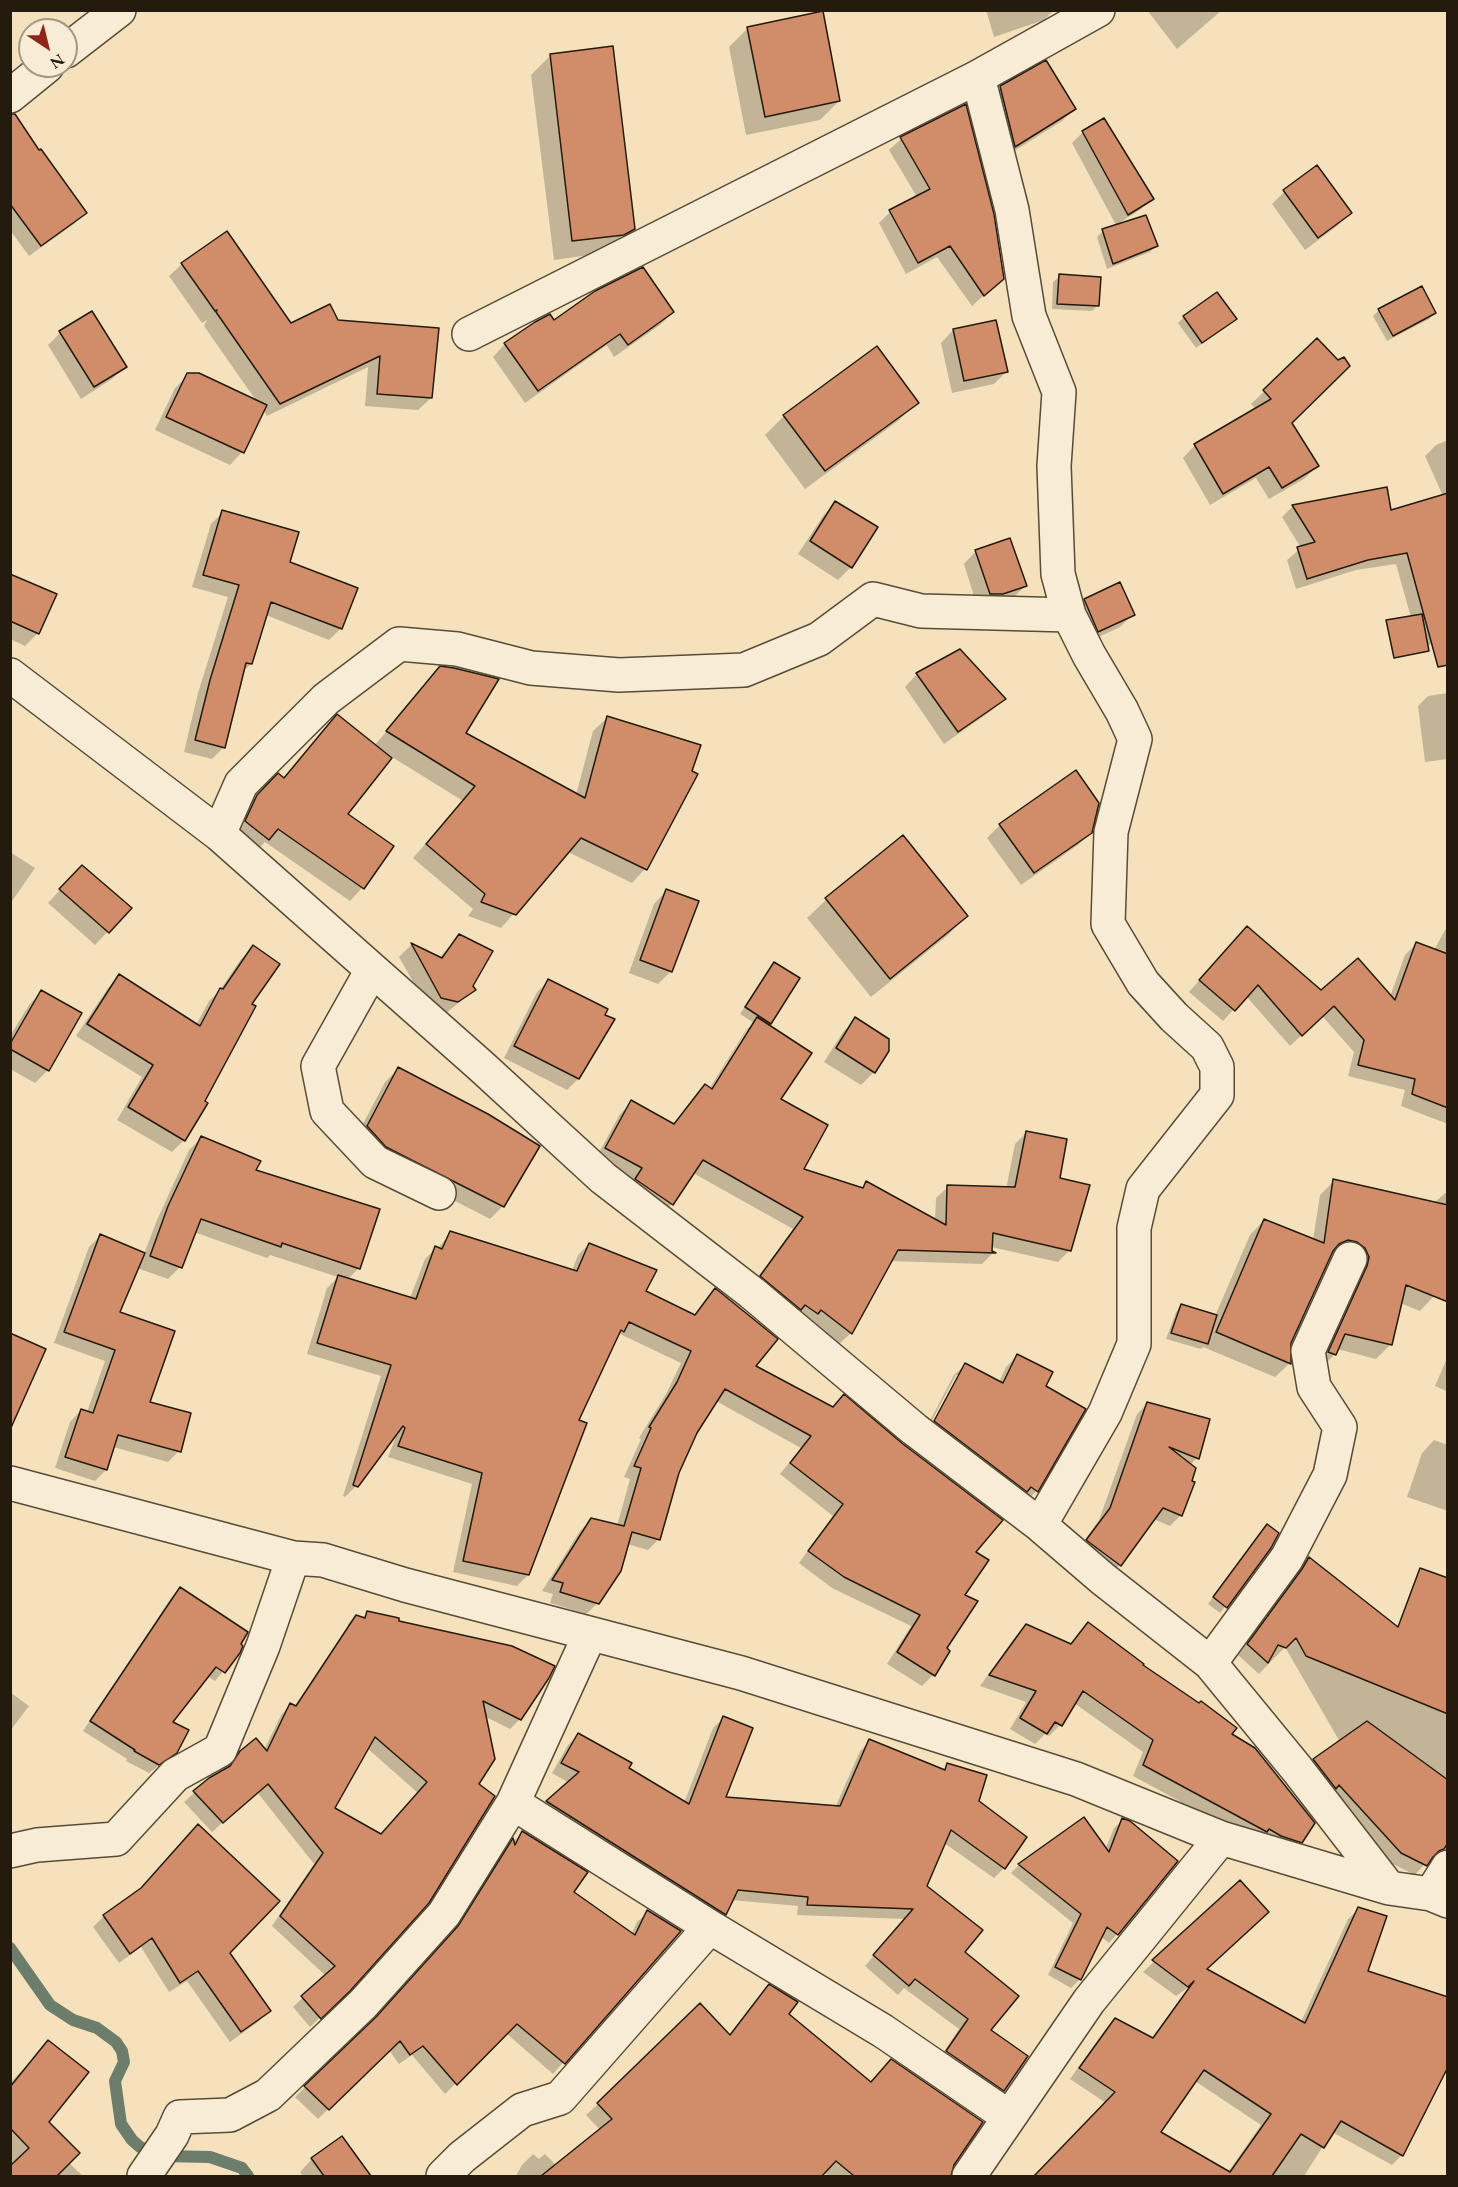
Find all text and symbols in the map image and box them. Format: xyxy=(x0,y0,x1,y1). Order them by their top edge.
north arrow xyxy=(18,18,78,78)
text: N xyxy=(46,49,69,74)

